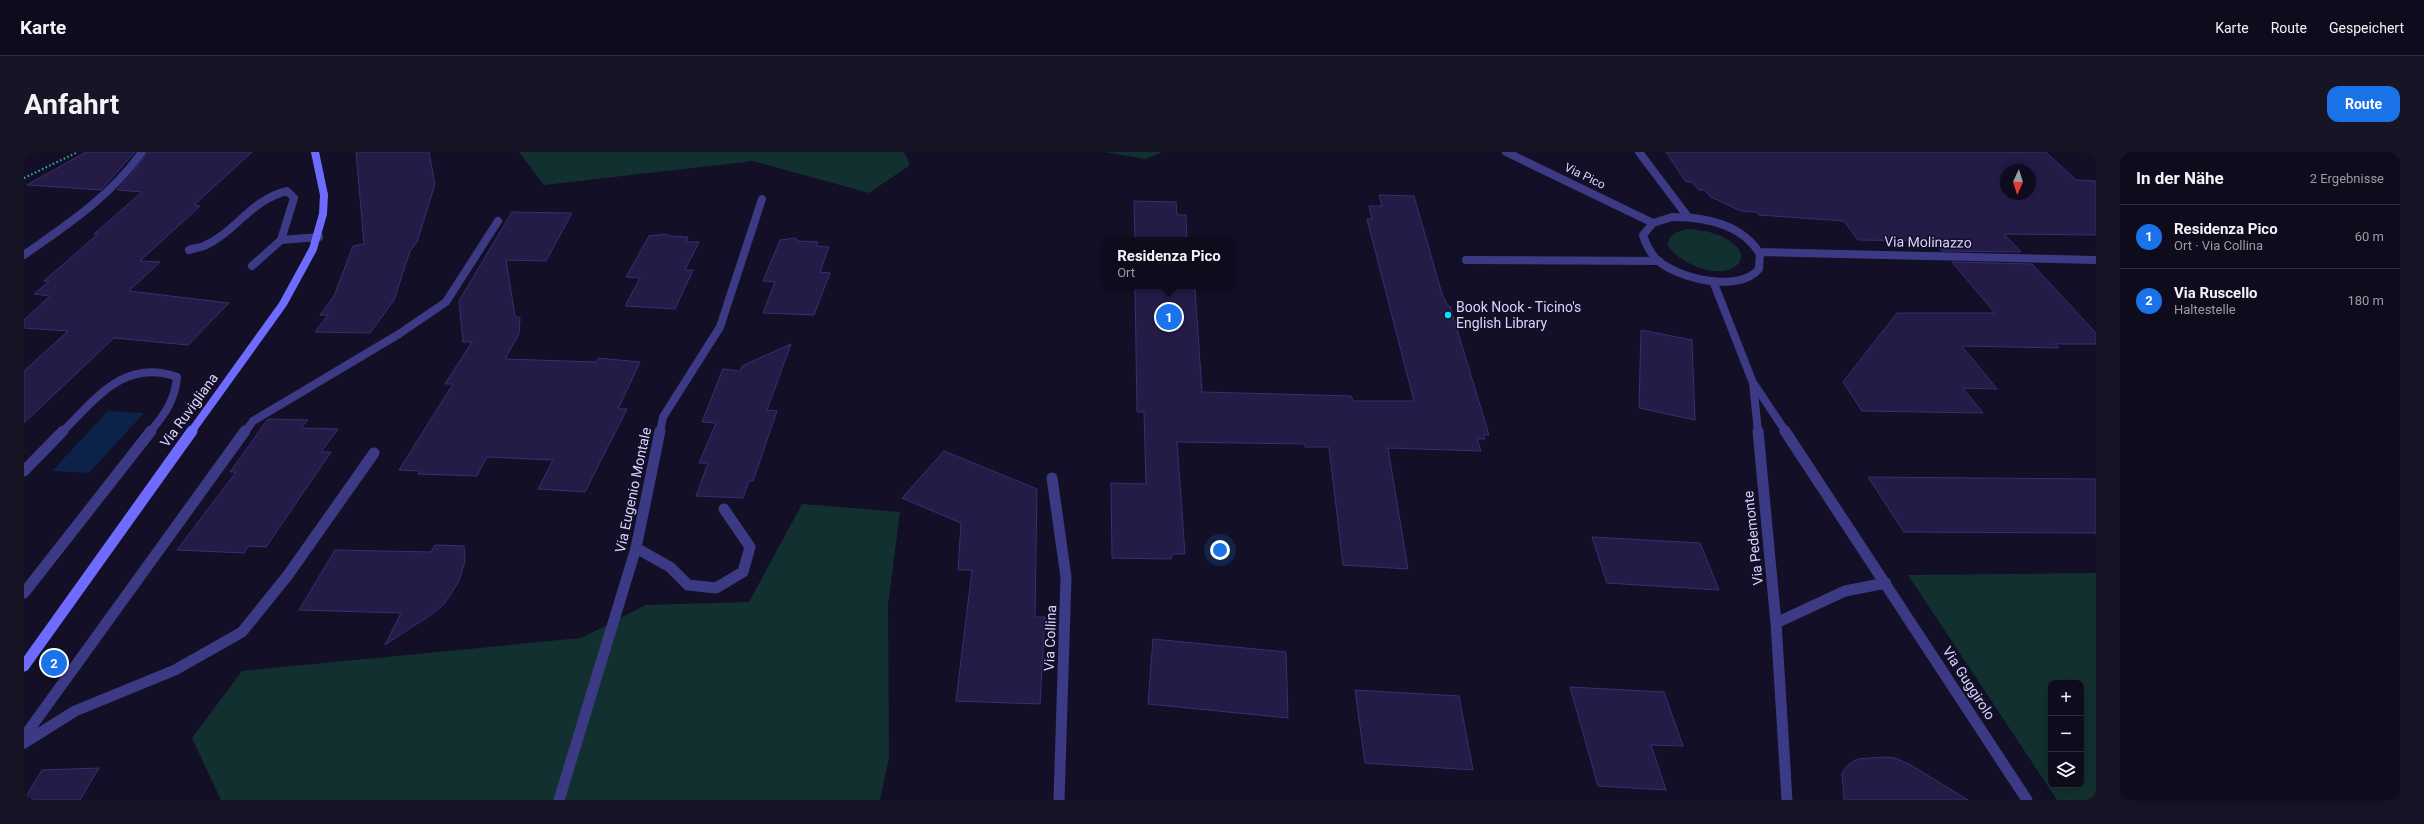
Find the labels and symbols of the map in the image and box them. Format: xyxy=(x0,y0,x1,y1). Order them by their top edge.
street label: Via Pico xyxy=(1562,160,1608,192)
north arrow xyxy=(2000,164,2036,200)
street label: Via Molinazzo xyxy=(1884,233,1972,251)
place label: Book Nook - Ticino's English Library xyxy=(1456,299,1581,331)
pin: 1 xyxy=(1156,302,1182,332)
marker: Book Nook - Ticino's English Library xyxy=(1443,310,1453,320)
street label: Via Ruvigliana xyxy=(157,370,221,450)
street label: Via Eugenio Montale xyxy=(612,426,654,554)
street label: Via Pedemonte xyxy=(1740,490,1766,586)
your location xyxy=(1210,540,1230,560)
street label: Via Collina xyxy=(1041,605,1059,671)
street label: Via Guggirolo xyxy=(1939,644,1999,722)
pin: 2 xyxy=(41,648,67,678)

